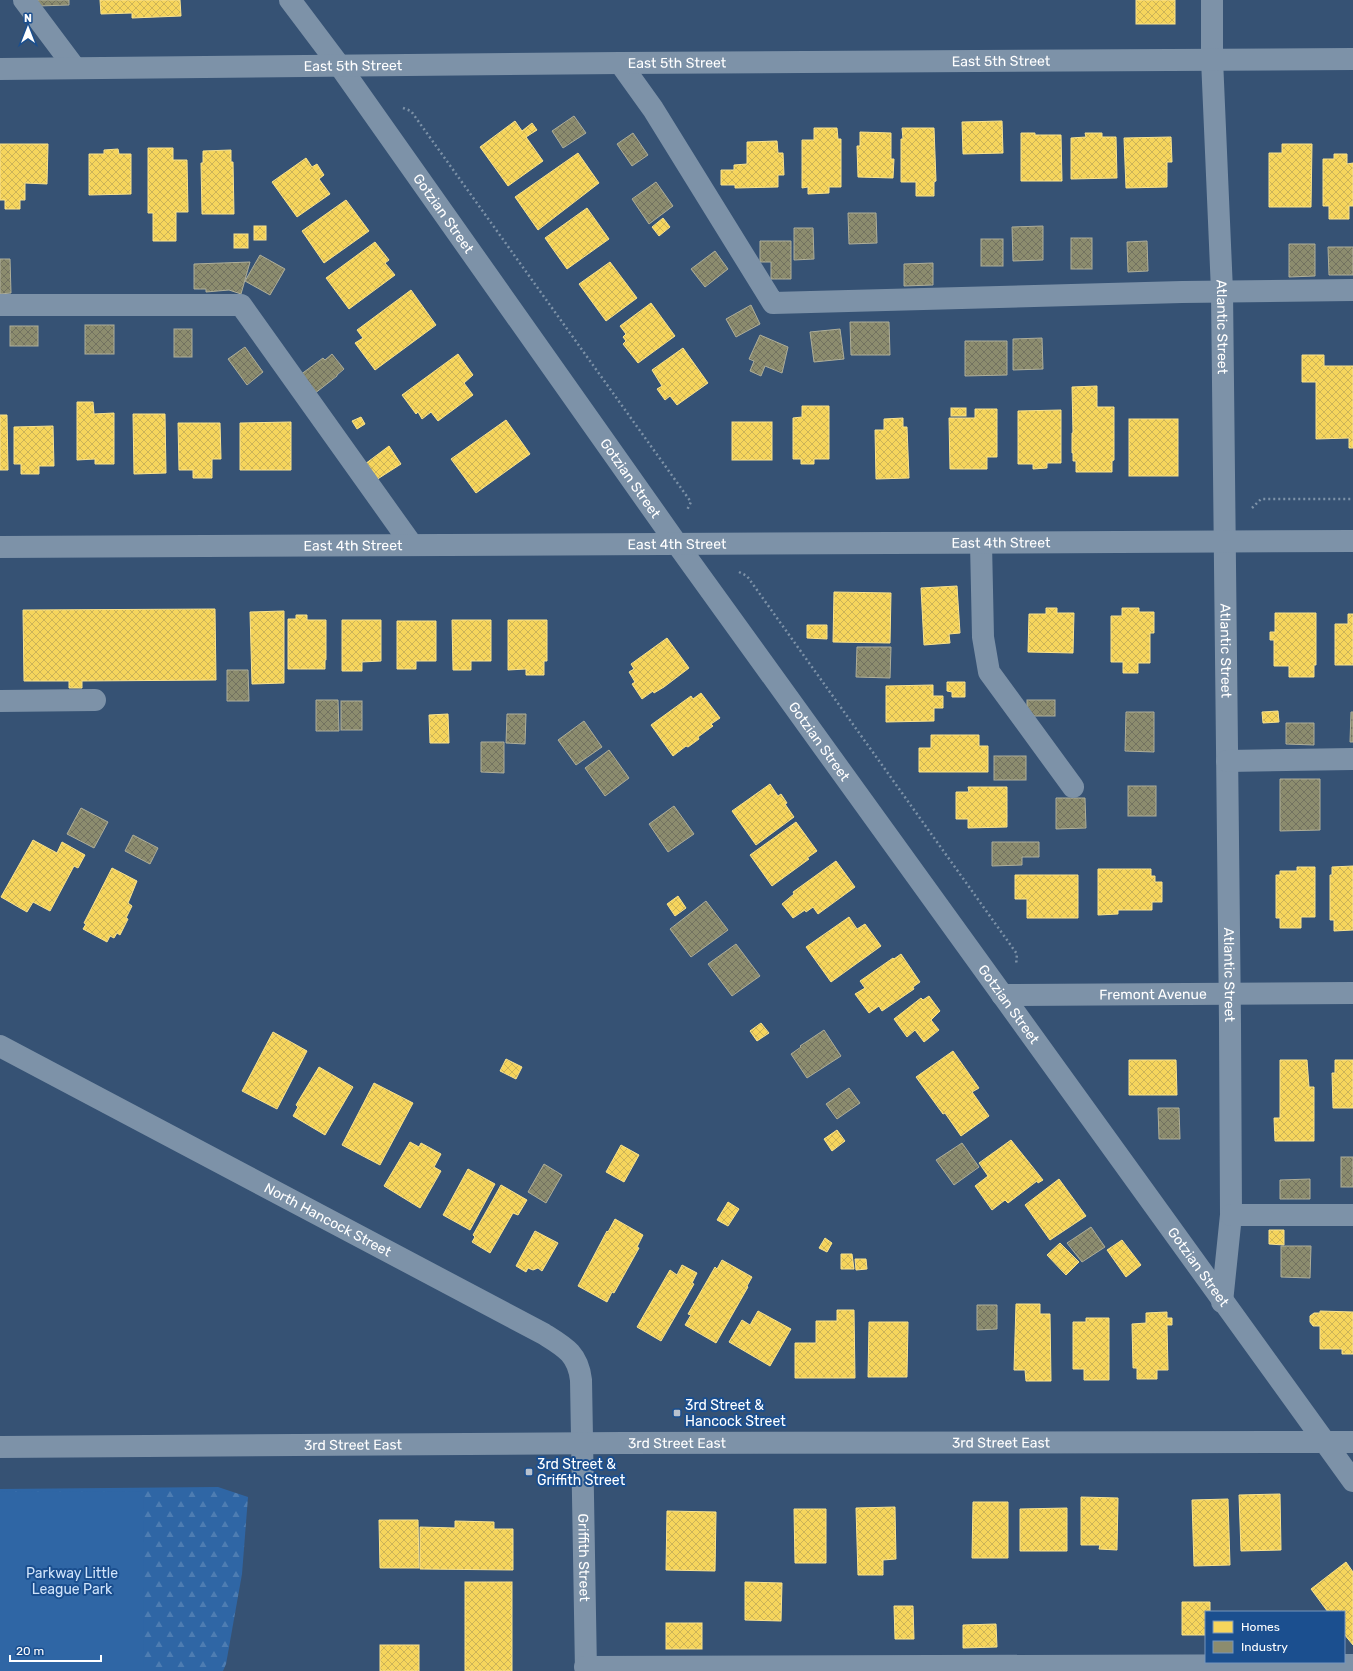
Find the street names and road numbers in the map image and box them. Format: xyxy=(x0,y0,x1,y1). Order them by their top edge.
street label: East 5th Street xyxy=(952,52,1051,70)
street label: East 5th Street xyxy=(628,54,727,71)
street label: East 5th Street xyxy=(304,57,403,75)
street label: Gotzian Street xyxy=(410,170,478,257)
street label: Atlantic Street xyxy=(1213,279,1231,375)
street label: Gotzian Street xyxy=(597,435,665,522)
street label: East 4th Street xyxy=(951,534,1051,551)
street label: East 4th Street xyxy=(627,535,727,553)
street label: East 4th Street xyxy=(303,537,403,554)
street label: Atlantic Street xyxy=(1217,603,1235,699)
street label: Gotzian Street xyxy=(785,698,854,785)
street label: Atlantic Street xyxy=(1220,927,1238,1023)
street label: Gotzian Street xyxy=(975,961,1044,1047)
street label: Fremont Avenue xyxy=(1099,985,1207,1003)
street label: North Hancock Street xyxy=(261,1179,395,1260)
street label: Gotzian Street xyxy=(1164,1224,1233,1310)
street label: 3rd Street East xyxy=(628,1434,727,1451)
street label: 3rd Street East xyxy=(952,1434,1051,1451)
street label: 3rd Street East xyxy=(304,1436,403,1454)
street label: Griffith Street xyxy=(575,1513,593,1602)

